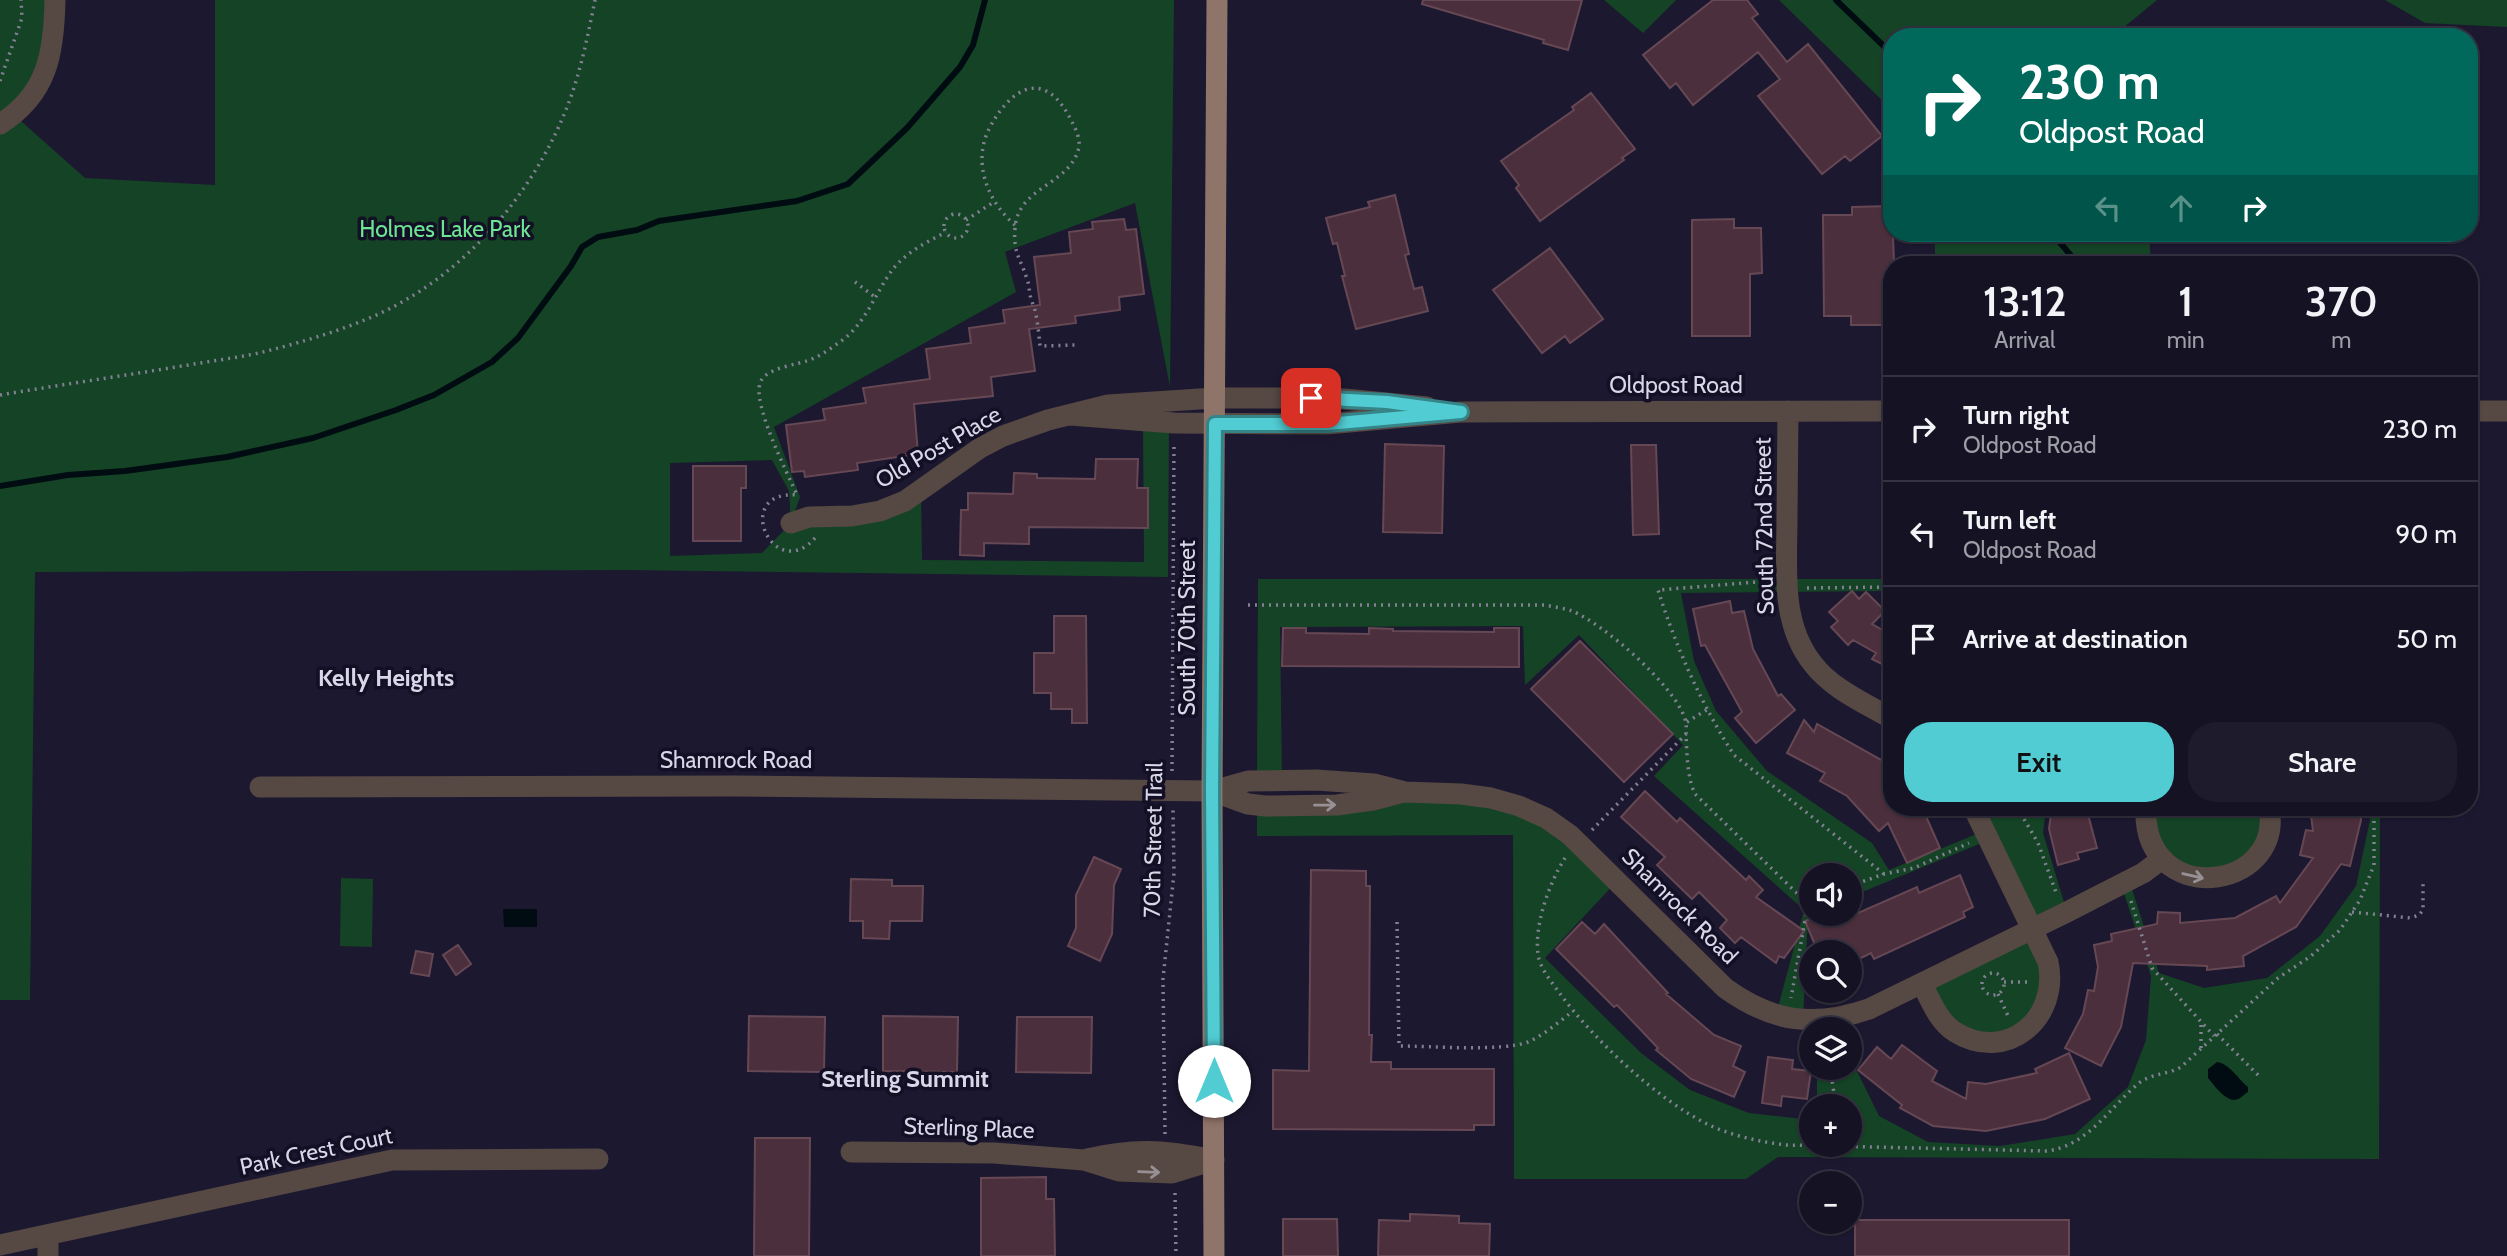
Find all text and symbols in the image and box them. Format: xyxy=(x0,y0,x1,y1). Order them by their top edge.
text: 230 m xyxy=(2019,52,2160,111)
icon: right xyxy=(1904,56,1995,147)
text: Oldpost Road xyxy=(2019,112,2205,151)
icon: left xyxy=(2089,189,2127,227)
icon: ahead xyxy=(2162,189,2200,227)
icon: right xyxy=(2235,189,2273,227)
park label: Holmes Lake Park xyxy=(359,215,531,243)
text: 13:12 xyxy=(1983,275,2067,327)
text: 1 xyxy=(2178,275,2193,327)
text: 370 xyxy=(2305,275,2378,327)
text: Arrival xyxy=(1994,326,2056,354)
text: min xyxy=(2167,326,2205,354)
text: m xyxy=(2331,326,2351,354)
pin xyxy=(1281,368,1341,428)
street label: Oldpost Road xyxy=(1609,371,1743,399)
icon: arrive xyxy=(1292,379,1330,417)
text: Turn right xyxy=(1963,399,2069,431)
street label: Old Post Place xyxy=(870,400,1006,494)
icon: right xyxy=(1904,410,1942,448)
text: 230 m xyxy=(2383,413,2457,445)
text: Oldpost Road xyxy=(1963,431,2096,459)
street label: South 72nd Street xyxy=(1748,437,1780,615)
text: Turn left xyxy=(1963,504,2056,536)
icon: left xyxy=(1904,515,1942,553)
text: 90 m xyxy=(2395,518,2457,550)
text: Oldpost Road xyxy=(1963,536,2096,564)
street label: South 70th Street xyxy=(1173,540,1201,716)
icon: arrive xyxy=(1904,620,1942,658)
text: Arrive at destination xyxy=(1963,623,2188,655)
text: 50 m xyxy=(2396,623,2457,655)
district label: Kelly Heights xyxy=(318,663,454,692)
button: Exit xyxy=(1904,722,2174,802)
button: Share xyxy=(2188,722,2457,802)
street label: Shamrock Road xyxy=(660,746,812,774)
street label: 70th Street Trail xyxy=(1138,761,1168,918)
one-way arrow xyxy=(1313,799,1336,812)
street label: Shamrock Road xyxy=(1616,842,1744,970)
map controls xyxy=(1799,863,1862,1234)
button: sound xyxy=(1799,863,1862,926)
one-way arrow xyxy=(2181,870,2204,883)
button: search xyxy=(1799,940,1862,1003)
button: layers xyxy=(1799,1017,1862,1080)
position arrow xyxy=(1177,1044,1251,1118)
district label: Sterling Summit xyxy=(821,1064,989,1093)
button: + xyxy=(1799,1094,1862,1157)
street label: Sterling Place xyxy=(903,1112,1035,1144)
street label: Park Crest Court xyxy=(237,1121,395,1181)
one-way arrow xyxy=(1138,1165,1161,1179)
button: − xyxy=(1799,1171,1862,1234)

